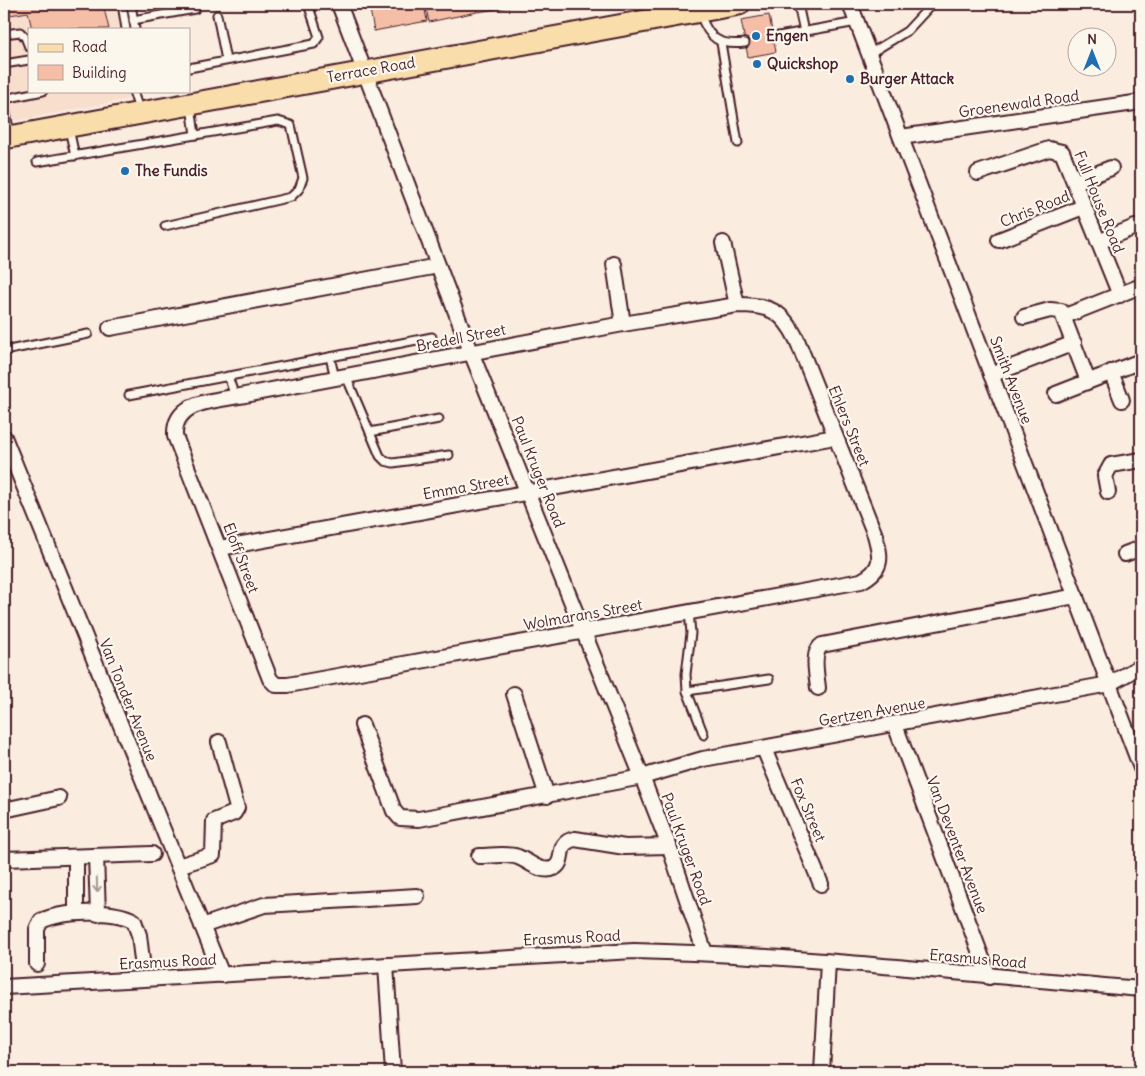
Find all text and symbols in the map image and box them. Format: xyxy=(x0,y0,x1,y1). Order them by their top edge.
place label: Engen xyxy=(766,26,809,46)
legend xyxy=(28,28,190,92)
north arrow xyxy=(1068,28,1118,78)
marker: Engen xyxy=(750,30,762,42)
text: N xyxy=(1087,30,1097,48)
text: Road xyxy=(72,37,107,56)
street label: Terrace Road xyxy=(325,52,417,87)
place label: Quickshop xyxy=(767,54,839,74)
marker: Quickshop xyxy=(751,58,763,70)
text: Building xyxy=(72,63,127,82)
place label: Burger Attack xyxy=(860,69,954,89)
marker: Burger Attack xyxy=(844,73,856,85)
street label: Groenewald Road xyxy=(958,86,1081,121)
street label: Full House Road xyxy=(1070,148,1129,256)
place label: The Fundis xyxy=(135,161,208,180)
marker: The Fundis xyxy=(119,165,131,177)
street label: Chris Road xyxy=(997,186,1073,231)
street label: Bredell Street xyxy=(415,320,507,355)
street label: Smith Avenue xyxy=(986,333,1037,426)
street label: Ehlers Street xyxy=(825,383,874,469)
street label: Paul Kruger Road xyxy=(508,413,569,530)
street label: Emma Street xyxy=(421,470,511,503)
street label: Eloff Street xyxy=(219,520,264,596)
street label: Wolmarans Street xyxy=(522,595,644,634)
street label: Van Tonder Avenue xyxy=(95,636,162,764)
street label: Gertzen Avenue xyxy=(817,693,927,730)
street label: Van Deventer Avenue xyxy=(923,774,992,916)
street label: Fox Street xyxy=(787,775,830,844)
street label: Paul Kruger Road xyxy=(657,790,716,908)
one-way arrow xyxy=(92,876,102,893)
street label: Erasmus Road xyxy=(523,925,621,950)
street label: Erasmus Road xyxy=(929,945,1028,972)
street label: Erasmus Road xyxy=(119,949,217,974)

